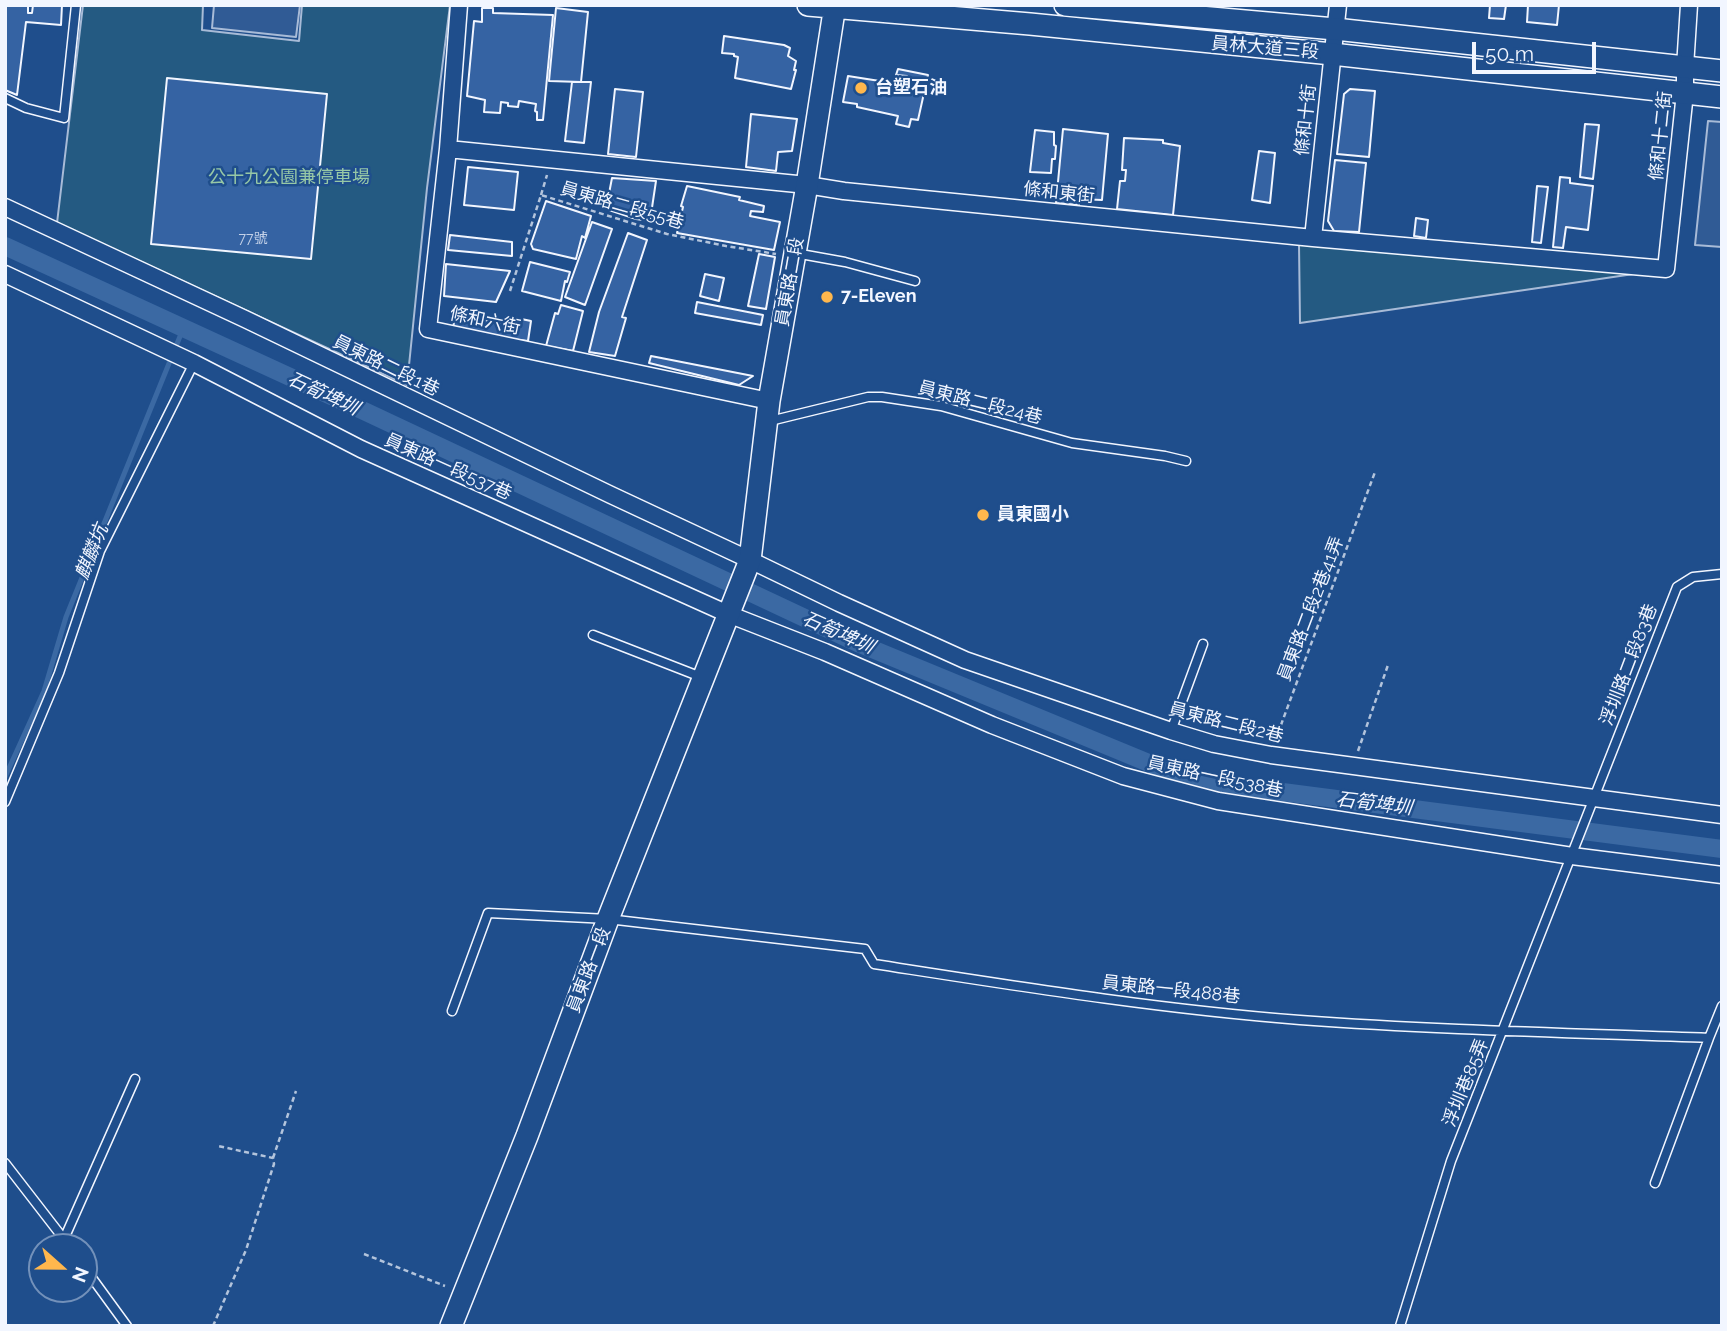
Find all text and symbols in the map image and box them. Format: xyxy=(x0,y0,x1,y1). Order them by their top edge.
scale bar xyxy=(1475,28,1599,72)
street label: 員林大道三段 xyxy=(1210,33,1320,63)
text: 50 m xyxy=(1485,41,1534,66)
place label: 台塑石油 xyxy=(875,77,947,99)
marker: 台塑石油 xyxy=(853,80,869,96)
street label: 條和十街 xyxy=(1291,83,1321,157)
street label: 條和十二街 xyxy=(1646,90,1676,182)
park label: 公十九公園兼停車場 xyxy=(208,167,370,189)
street label: 員東路二段55巷 xyxy=(558,178,686,234)
street label: 條和東街 xyxy=(1022,178,1096,208)
house number: 77號 xyxy=(239,231,267,247)
street label: 員東路二段 xyxy=(772,236,808,328)
place label: 7-Eleven xyxy=(841,286,917,308)
marker: 7-Eleven xyxy=(819,289,835,305)
street label: 條和六街 xyxy=(448,303,522,339)
street label: 員東路二段1巷 xyxy=(329,331,443,401)
water label: 石筍埤圳 xyxy=(284,368,362,420)
street label: 員東路二段24巷 xyxy=(916,377,1044,429)
street label: 員東路一段537巷 xyxy=(381,429,515,505)
place label: 員東國小 xyxy=(997,504,1069,526)
marker: 員東國小 xyxy=(975,507,991,523)
water label: 麒麟坑 xyxy=(71,521,113,583)
street label: 員東路二段2巷41弄 xyxy=(1274,534,1348,684)
street label: 浮圳路二段83巷 xyxy=(1596,601,1662,729)
water label: 石筍埤圳 xyxy=(799,607,877,659)
street label: 員東路二段2巷 xyxy=(1166,698,1286,748)
street label: 員東路一段538巷 xyxy=(1145,752,1285,802)
water label: 石筍埤圳 xyxy=(1335,788,1413,820)
street label: 員東路一段 xyxy=(563,924,615,1016)
street label: 員東路一段488巷 xyxy=(1101,972,1241,1008)
street label: 浮圳巷85弄 xyxy=(1439,1036,1493,1130)
north arrow xyxy=(28,1233,98,1303)
text: N xyxy=(68,1264,94,1286)

